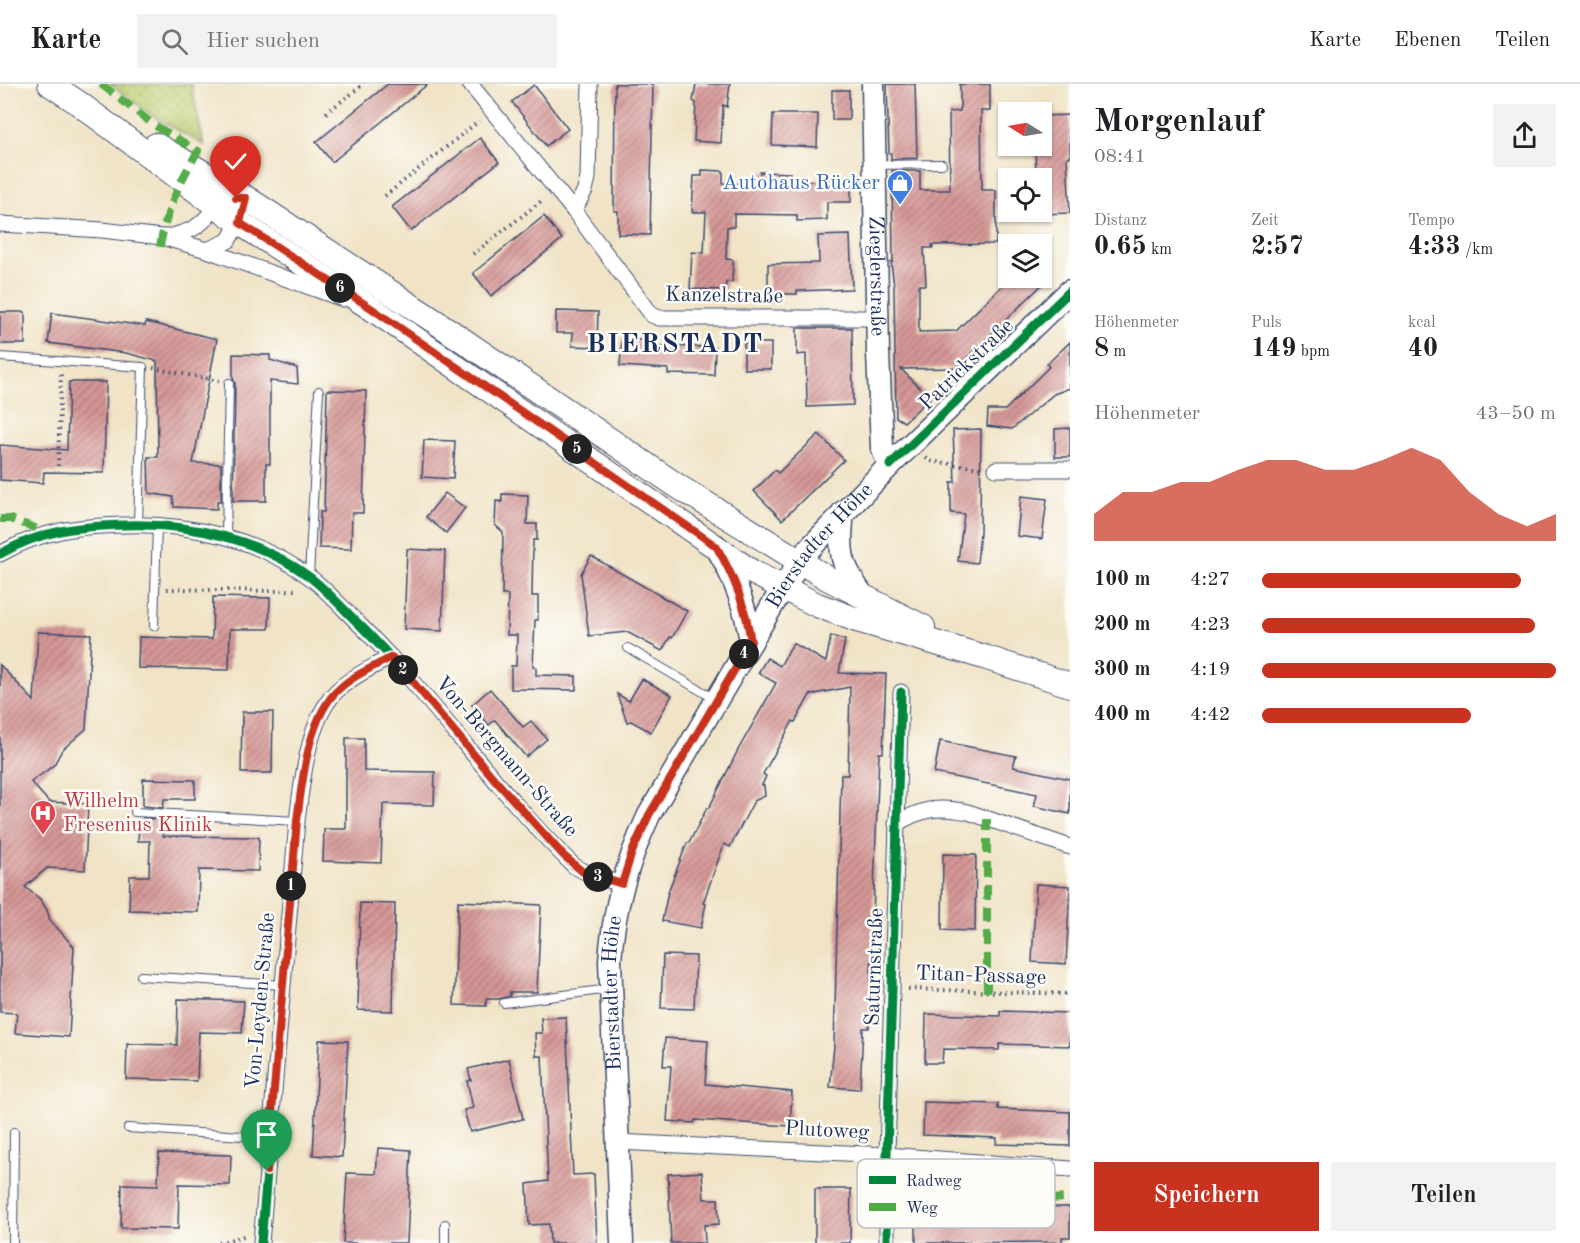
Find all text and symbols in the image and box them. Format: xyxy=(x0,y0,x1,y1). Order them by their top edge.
search box xyxy=(137,14,557,68)
icon: search xyxy=(158,25,191,58)
text: Karte xyxy=(30,27,101,55)
text: Hier suchen xyxy=(206,30,320,52)
text: Karte xyxy=(1309,30,1361,51)
text: Ebenen xyxy=(1394,30,1461,51)
text: Teilen xyxy=(1494,30,1550,51)
north arrow xyxy=(998,102,1052,156)
map controls xyxy=(998,102,1052,288)
button: share xyxy=(1493,104,1556,167)
text: Morgenlauf xyxy=(1094,106,1263,139)
pin xyxy=(210,136,261,198)
icon: check xyxy=(219,145,252,178)
text: 08:41 xyxy=(1094,147,1146,167)
shop icon: Autohaus Rücker xyxy=(885,168,915,206)
button: locate xyxy=(998,168,1052,222)
place label: Autohaus Rücker xyxy=(722,173,880,194)
text: Distanz xyxy=(1094,213,1147,229)
text: Zeit xyxy=(1251,213,1279,229)
text: Tempo xyxy=(1408,213,1455,229)
street label: Zieglerstraße xyxy=(865,216,888,336)
button: layers xyxy=(998,234,1052,288)
text: 0.65 xyxy=(1094,234,1147,260)
text: 2:57 xyxy=(1251,234,1304,260)
text: 4:33 xyxy=(1408,234,1461,260)
text: km xyxy=(1147,242,1172,258)
text: /km xyxy=(1461,242,1493,258)
pin: 6 xyxy=(325,273,355,303)
text: 6 xyxy=(335,280,345,296)
street label: Kanzelstraße xyxy=(665,284,783,308)
street label: Patrickstraße xyxy=(916,315,1018,415)
text: Höhenmeter xyxy=(1094,315,1179,331)
text: Puls xyxy=(1251,315,1282,331)
text: kcal xyxy=(1408,315,1436,331)
district label: BIERSTADT xyxy=(586,331,764,358)
text: 8 xyxy=(1094,336,1109,362)
text: 149 xyxy=(1251,336,1296,362)
text: 40 xyxy=(1408,336,1438,362)
text: m xyxy=(1109,344,1126,360)
text: bpm xyxy=(1296,344,1330,360)
text: Höhenmeter xyxy=(1094,404,1200,424)
text: 43–50 m xyxy=(1476,404,1556,424)
pin: 5 xyxy=(562,434,592,464)
text: 5 xyxy=(572,441,582,457)
street label: Bierstadter Höhe xyxy=(763,479,877,612)
text: 100 m xyxy=(1094,570,1150,590)
text: 4:27 xyxy=(1190,570,1230,590)
text: 200 m xyxy=(1094,615,1150,635)
text: 4:23 xyxy=(1190,615,1230,635)
pin: 4 xyxy=(729,639,759,669)
text: 4 xyxy=(739,646,749,662)
pin: 2 xyxy=(388,655,418,685)
text: 300 m xyxy=(1094,660,1150,680)
text: 4:19 xyxy=(1190,660,1230,680)
text: 2 xyxy=(398,662,408,678)
street label: Von-Bergmann-Straße xyxy=(431,673,581,841)
text: 400 m xyxy=(1094,705,1150,725)
text: 4:42 xyxy=(1190,705,1230,725)
place label: Wilhelm Fresenius Klinik xyxy=(63,791,213,836)
hospital icon: Wilhelm Fresenius Klinik xyxy=(28,798,58,836)
pin: 3 xyxy=(583,862,613,892)
text: 3 xyxy=(593,869,603,885)
pin: 1 xyxy=(276,871,306,901)
text: 1 xyxy=(286,878,296,894)
street label: Saturnstraße xyxy=(862,908,888,1026)
street label: Von-Leyden-Straße xyxy=(243,912,279,1090)
street label: Bierstadter Höhe xyxy=(599,914,626,1072)
street label: Titan-Passage xyxy=(915,963,1047,989)
pin xyxy=(241,1109,292,1171)
icon: arrive xyxy=(250,1118,283,1151)
street label: Plutoweg xyxy=(784,1118,871,1144)
legend xyxy=(857,1159,1055,1228)
button: Speichern xyxy=(1094,1162,1319,1231)
button: Teilen xyxy=(1331,1162,1556,1231)
text: Radweg xyxy=(906,1174,962,1190)
text: Weg xyxy=(906,1201,938,1217)

